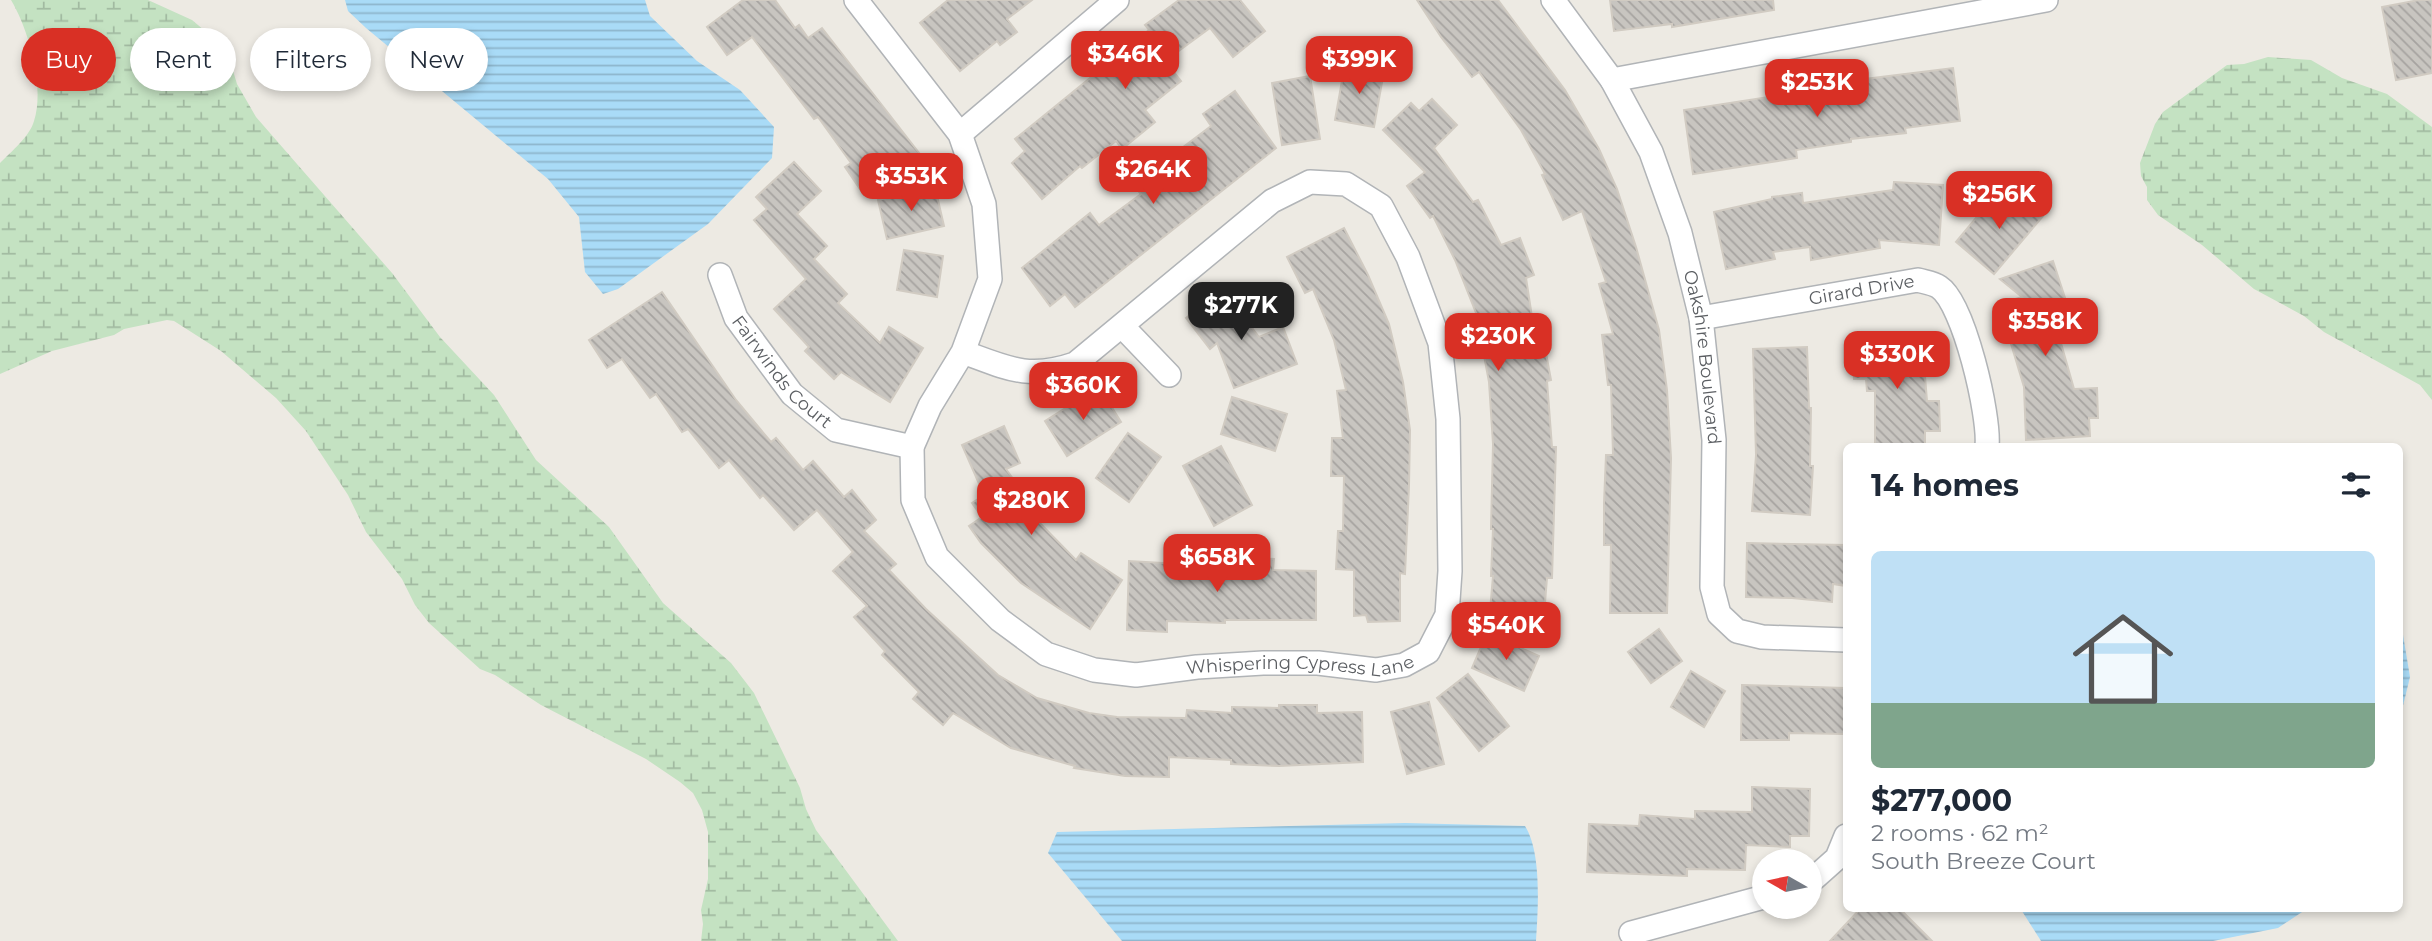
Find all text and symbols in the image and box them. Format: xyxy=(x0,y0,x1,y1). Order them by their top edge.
chip: Buy xyxy=(21,28,116,91)
chip: Rent xyxy=(130,28,236,91)
chip: Filters xyxy=(250,28,371,91)
chip: New xyxy=(385,28,488,91)
pin: $346K xyxy=(1076,32,1174,91)
pin: $399K xyxy=(1310,36,1408,96)
text: $346K xyxy=(1087,40,1163,68)
text: $399K xyxy=(1322,45,1396,73)
pin: $253K xyxy=(1768,60,1866,119)
text: $253K xyxy=(1781,68,1853,96)
pin: $264K xyxy=(1104,146,1202,206)
pin: $353K xyxy=(862,154,960,213)
text: $264K xyxy=(1115,155,1191,183)
text: $353K xyxy=(875,162,947,190)
pin: $256K xyxy=(1950,172,2048,231)
text: $256K xyxy=(1962,180,2036,208)
street label: Oakshire Boulevard xyxy=(1679,268,1725,446)
street label: Girard Drive xyxy=(1807,270,1916,310)
pin: $277K xyxy=(1192,282,1290,342)
text: $277K xyxy=(1204,291,1278,319)
pin: $358K xyxy=(1996,298,2094,358)
text: $358K xyxy=(2008,307,2082,335)
street label: Fairwinds Court xyxy=(727,311,836,433)
pin: $230K xyxy=(1449,314,1547,373)
text: $230K xyxy=(1461,322,1535,350)
pin: $330K xyxy=(1848,332,1946,391)
text: $330K xyxy=(1860,340,1934,368)
pin: $360K xyxy=(1034,362,1132,422)
text: $360K xyxy=(1045,371,1121,399)
icon: filters xyxy=(2337,466,2375,504)
text: 14 homes xyxy=(1871,467,2019,504)
pin: $280K xyxy=(982,477,1080,537)
text: $280K xyxy=(993,486,1069,514)
pin: $658K xyxy=(1168,534,1266,594)
text: $658K xyxy=(1179,543,1255,571)
icon: home xyxy=(2060,596,2186,722)
pin: $540K xyxy=(1457,602,1555,662)
text: $540K xyxy=(1468,611,1544,639)
street label: Whispering Cypress Lane xyxy=(1185,650,1418,682)
text: $277,000 xyxy=(1871,782,2012,819)
text: 2 rooms · 62 m² xyxy=(1871,819,2049,847)
text: South Breeze Court xyxy=(1871,847,2096,875)
north arrow xyxy=(1752,849,1822,919)
map controls xyxy=(1752,849,1822,919)

